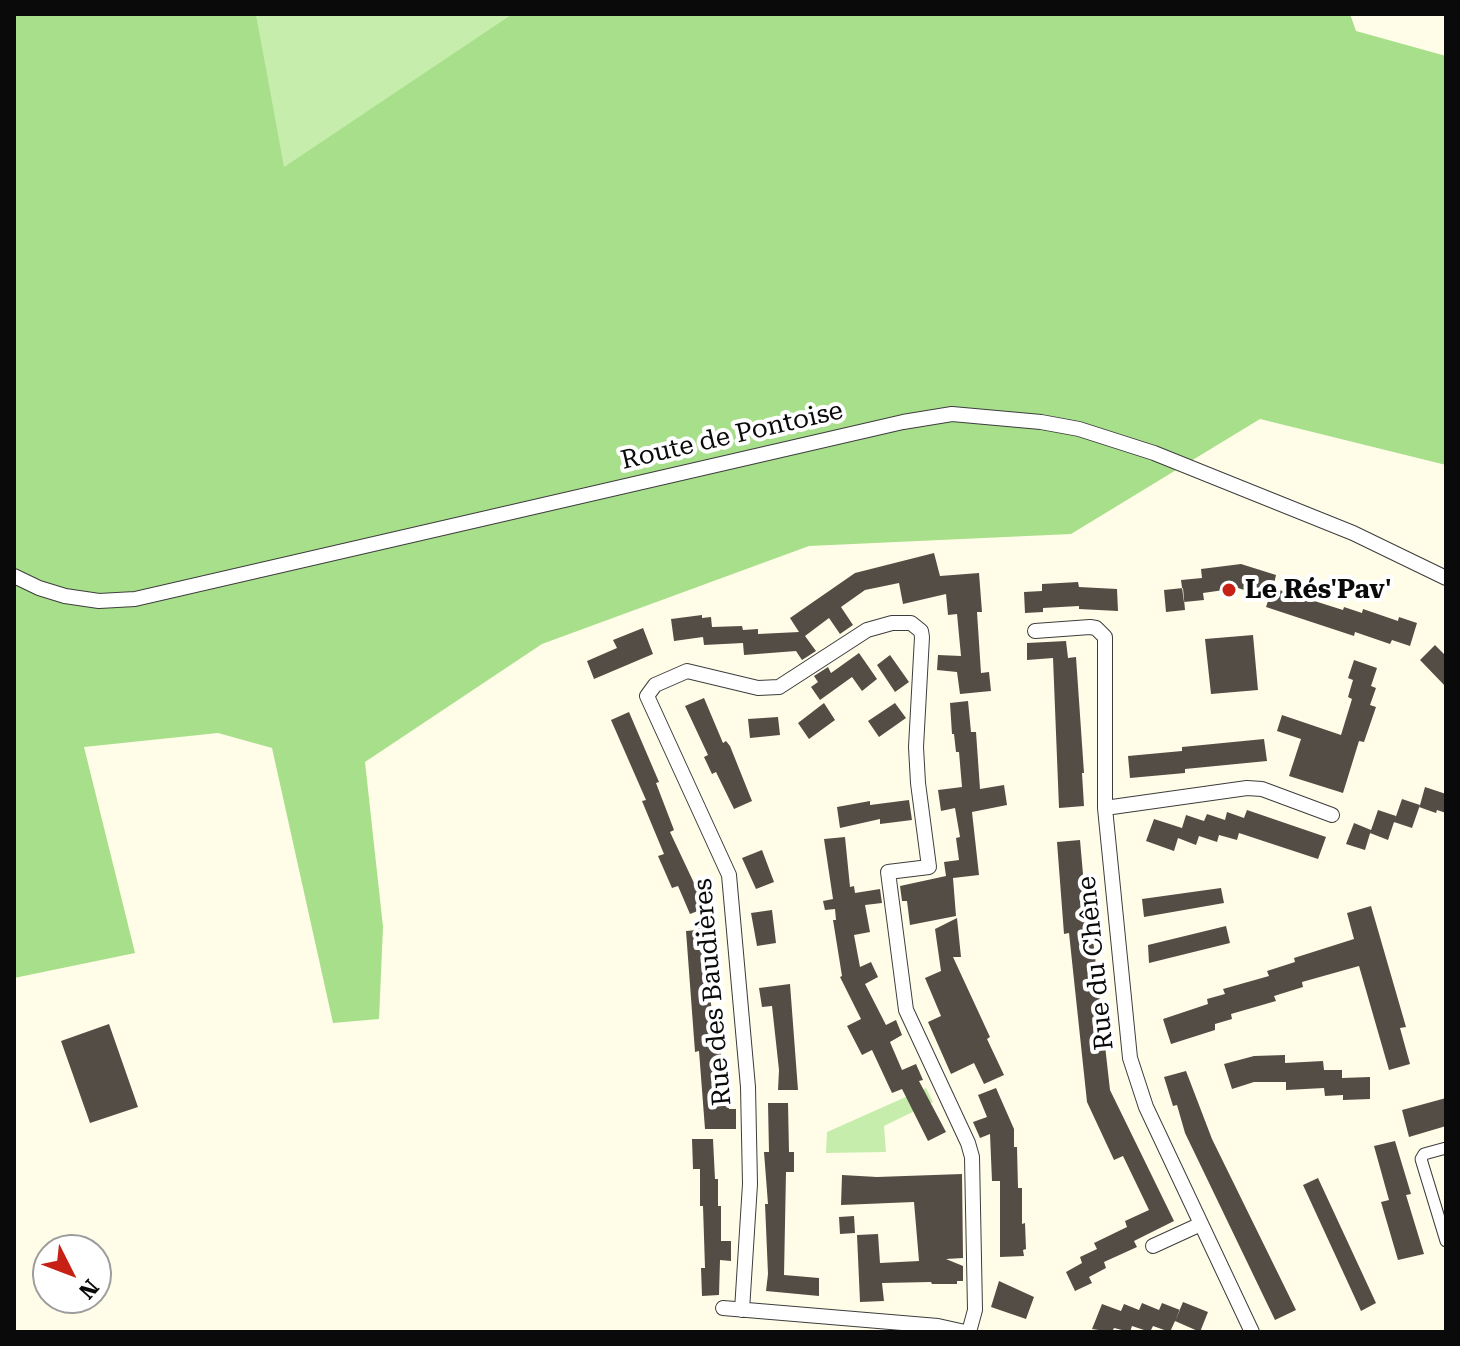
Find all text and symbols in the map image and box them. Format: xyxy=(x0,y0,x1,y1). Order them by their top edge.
street label: Route de Pontoise xyxy=(618,395,846,477)
place label: Le Rés'Pav' xyxy=(1245,574,1392,606)
marker: Le Rés'Pav' xyxy=(1220,581,1238,599)
street label: Rue du Chêne xyxy=(1071,874,1121,1052)
street label: Rue des Baudières xyxy=(688,877,738,1107)
north arrow xyxy=(32,1234,112,1314)
text: N xyxy=(74,1274,104,1304)

